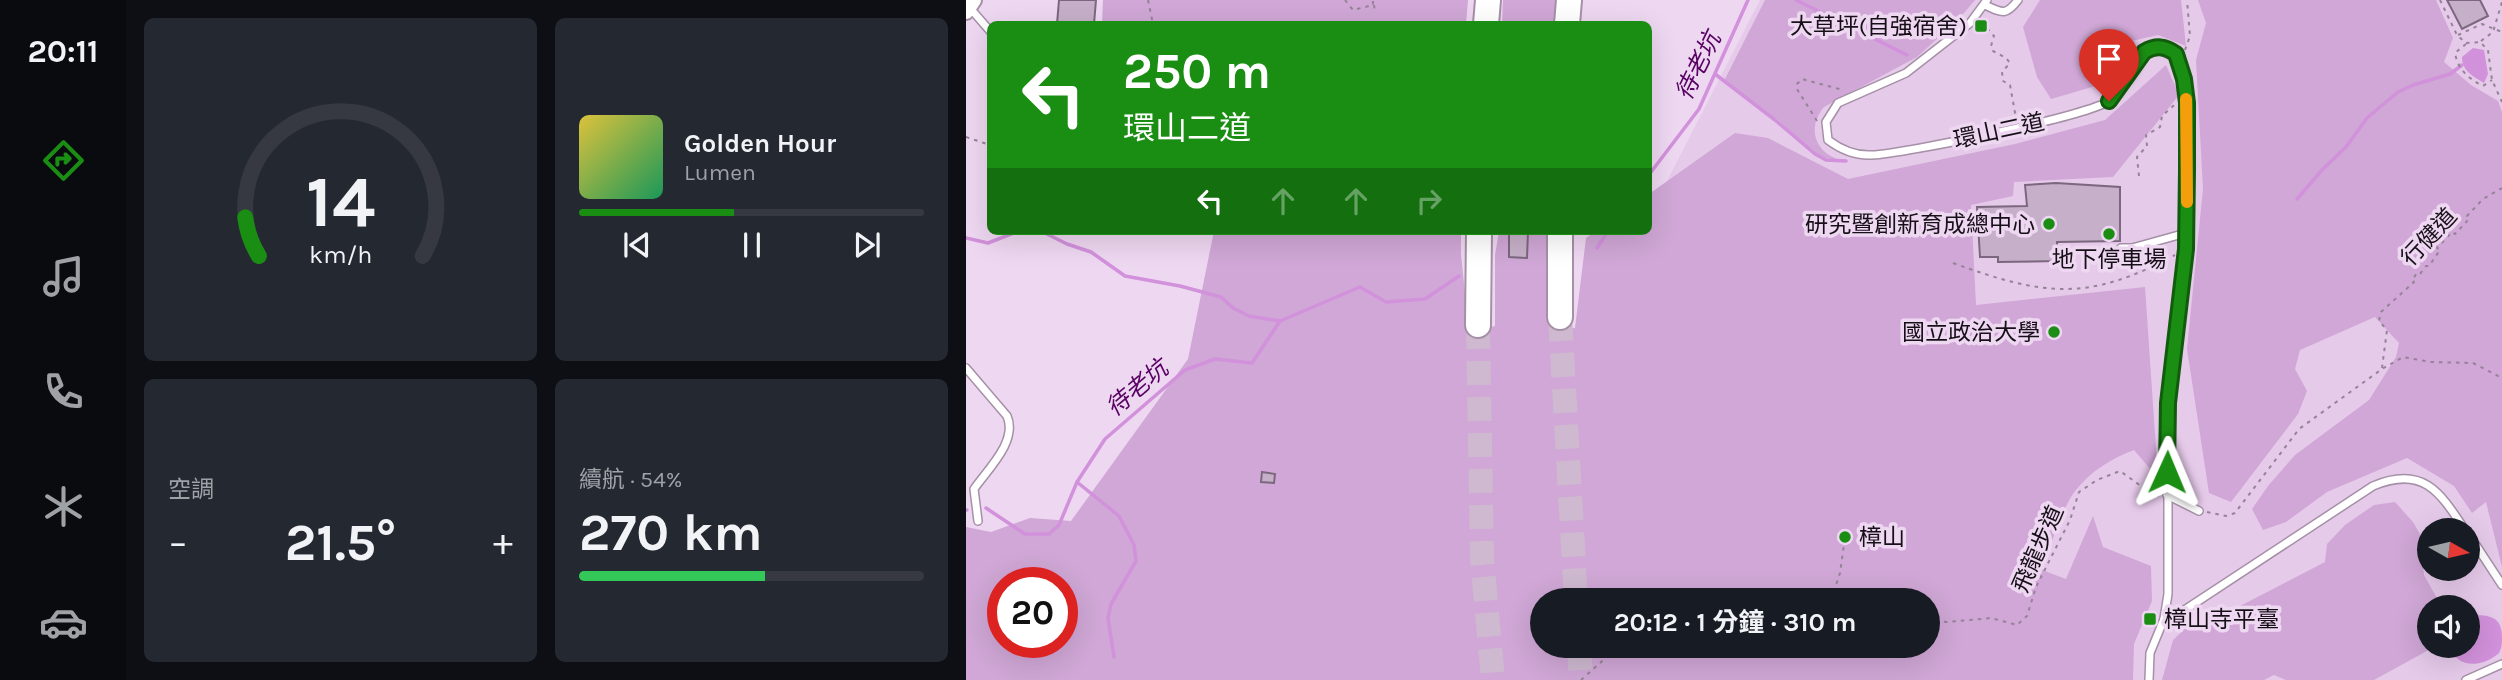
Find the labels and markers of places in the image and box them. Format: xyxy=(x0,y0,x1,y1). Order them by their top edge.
place label: 大草坪(自強宿舍) xyxy=(1790,13,1967,40)
marker: 大草坪(自強宿舍) xyxy=(1973,18,1989,34)
pin xyxy=(2079,29,2139,101)
place label: 研究暨創新育成總中心 xyxy=(1805,211,2035,238)
marker: 研究暨創新育成總中心 xyxy=(2041,216,2057,232)
marker: 地下停車場 xyxy=(2101,226,2117,242)
place label: 地下停車場 xyxy=(2052,246,2167,273)
place label: 國立政治大學 xyxy=(1902,319,2040,346)
marker: 國立政治大學 xyxy=(2046,324,2062,340)
place label: 樟山 xyxy=(1859,524,1905,551)
marker: 樟山 xyxy=(1837,529,1853,545)
place label: 樟山寺平臺 xyxy=(2164,606,2279,633)
marker: 樟山寺平臺 xyxy=(2142,611,2158,627)

